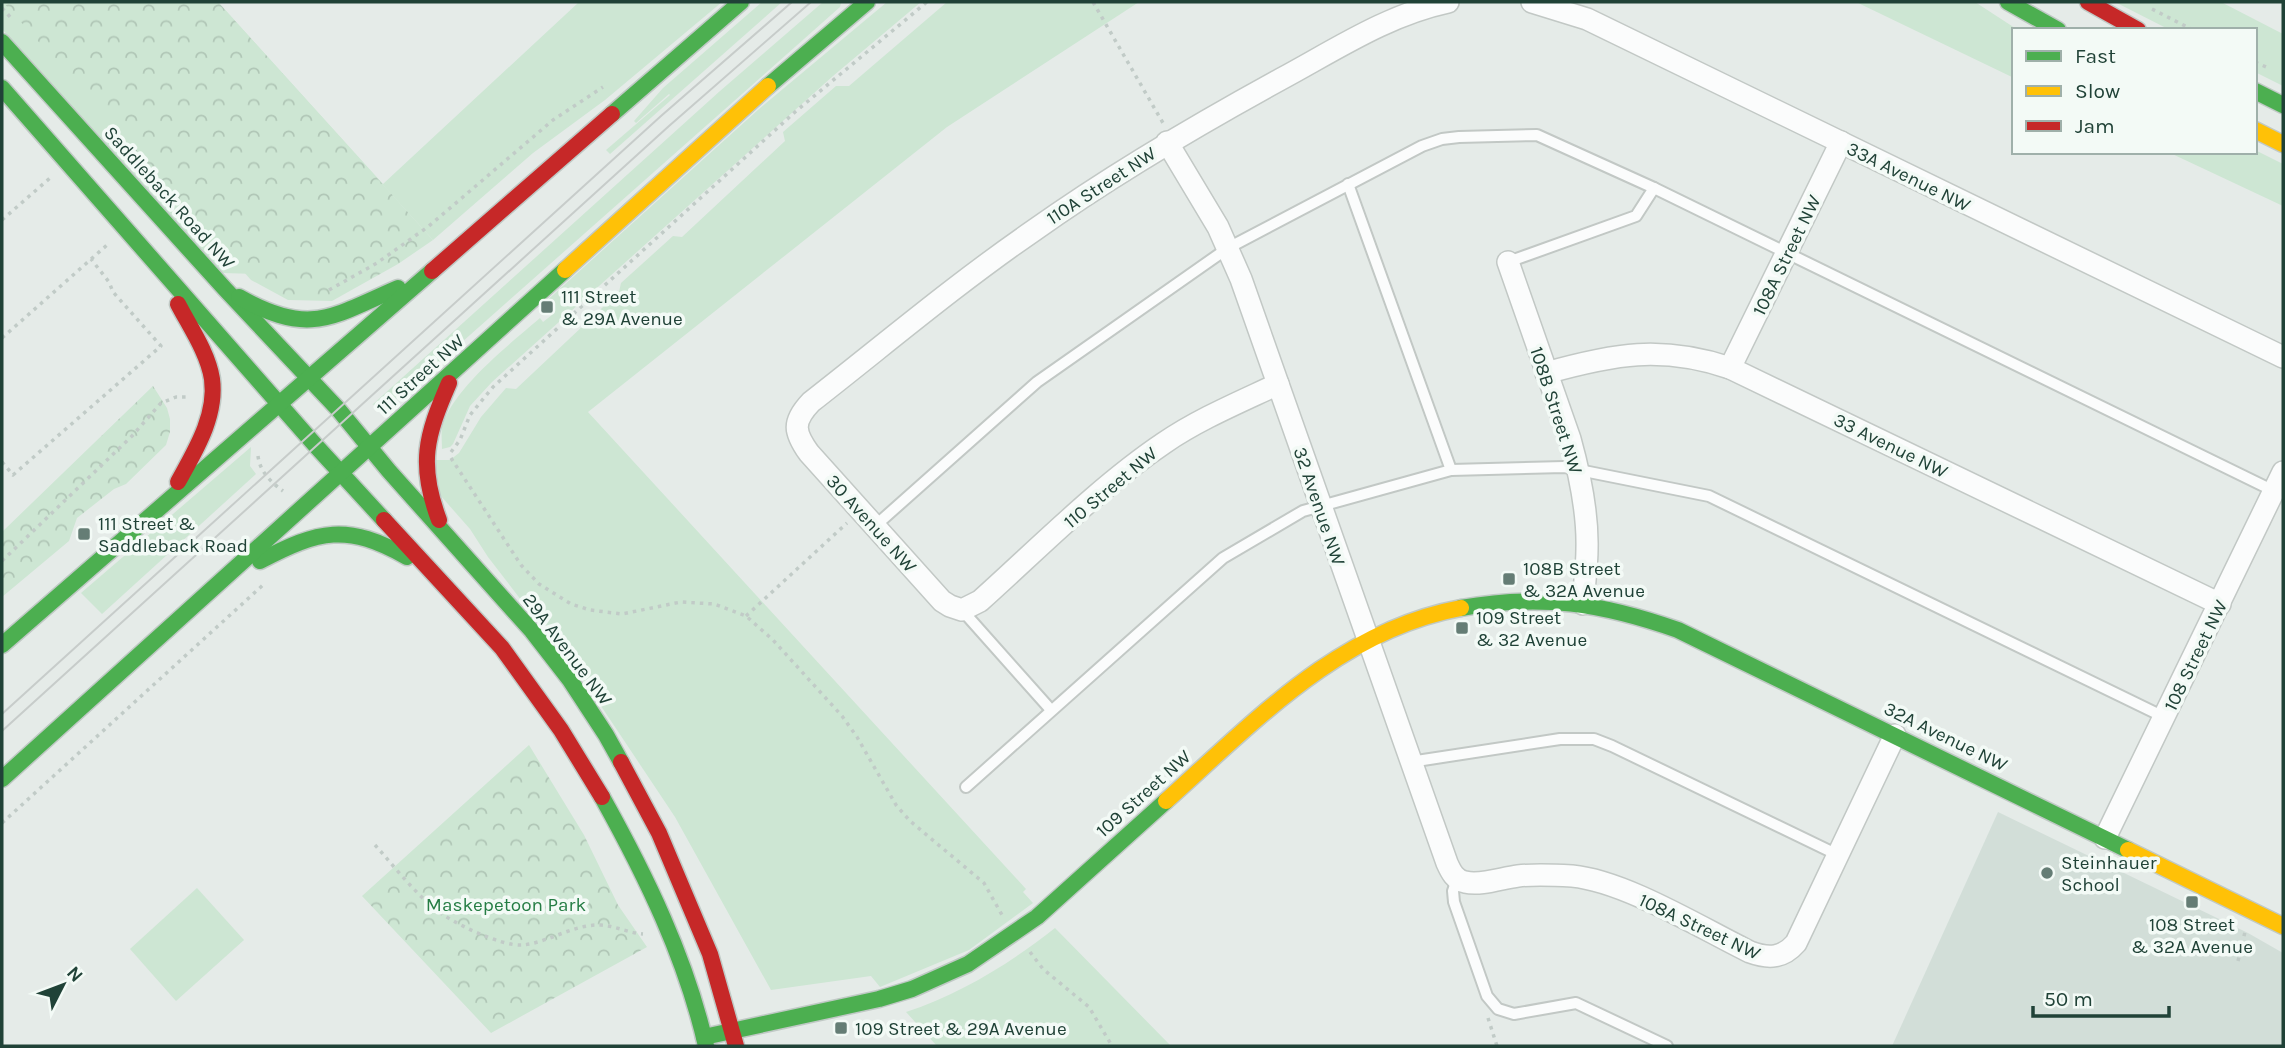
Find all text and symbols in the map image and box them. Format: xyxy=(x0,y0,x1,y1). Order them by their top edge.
legend xyxy=(2012,28,2257,154)
text: Fast xyxy=(2075,44,2116,68)
text: Slow xyxy=(2075,79,2120,103)
text: Jam xyxy=(2075,114,2115,138)
street label: Saddleback Road NW xyxy=(99,122,239,274)
street label: 33A Avenue NW xyxy=(1843,137,1974,216)
street label: 110A Street NW xyxy=(1043,142,1160,229)
street label: 108A Street NW xyxy=(1748,192,1826,319)
place label: 111 Street & 29A Avenue xyxy=(561,286,683,330)
marker: 111 Street & 29A Avenue xyxy=(539,299,555,315)
street label: 111 Street NW xyxy=(372,330,469,420)
street label: 108B Street NW xyxy=(1525,344,1587,477)
street label: 33 Avenue NW xyxy=(1830,409,1951,483)
street label: 110 Street NW xyxy=(1060,442,1162,533)
street label: 32 Avenue NW xyxy=(1289,444,1350,568)
street label: 30 Avenue NW xyxy=(822,470,921,577)
place label: 111 Street & Saddleback Road xyxy=(98,513,248,557)
marker: 111 Street & Saddleback Road xyxy=(76,526,92,542)
place label: 108B Street & 32A Avenue xyxy=(1523,558,1645,602)
marker: 108B Street & 32A Avenue xyxy=(1501,571,1517,587)
street label: 29A Avenue NW xyxy=(518,589,616,710)
street label: 108 Street NW xyxy=(2160,597,2232,714)
place label: 109 Street & 32 Avenue xyxy=(1476,607,1587,651)
marker: 109 Street & 32 Avenue xyxy=(1454,620,1470,636)
street label: 32A Avenue NW xyxy=(1880,697,2011,776)
street label: 109 Street NW xyxy=(1092,746,1196,842)
place label: Steinhauer School xyxy=(2061,852,2157,896)
marker: Steinhauer School xyxy=(2039,865,2055,881)
street label: 108A Street NW xyxy=(1635,889,1764,965)
park label: Maskepetoon Park xyxy=(426,894,586,916)
marker: 108 Street & 32A Avenue xyxy=(2184,894,2200,910)
place label: 108 Street & 32A Avenue xyxy=(2131,914,2253,958)
north arrow xyxy=(28,950,98,1020)
text: N xyxy=(62,962,88,987)
scale bar xyxy=(2033,974,2170,1018)
text: 50 m xyxy=(2044,987,2093,1011)
place label: 109 Street & 29A Avenue xyxy=(855,1018,1067,1040)
marker: 109 Street & 29A Avenue xyxy=(833,1020,849,1036)

